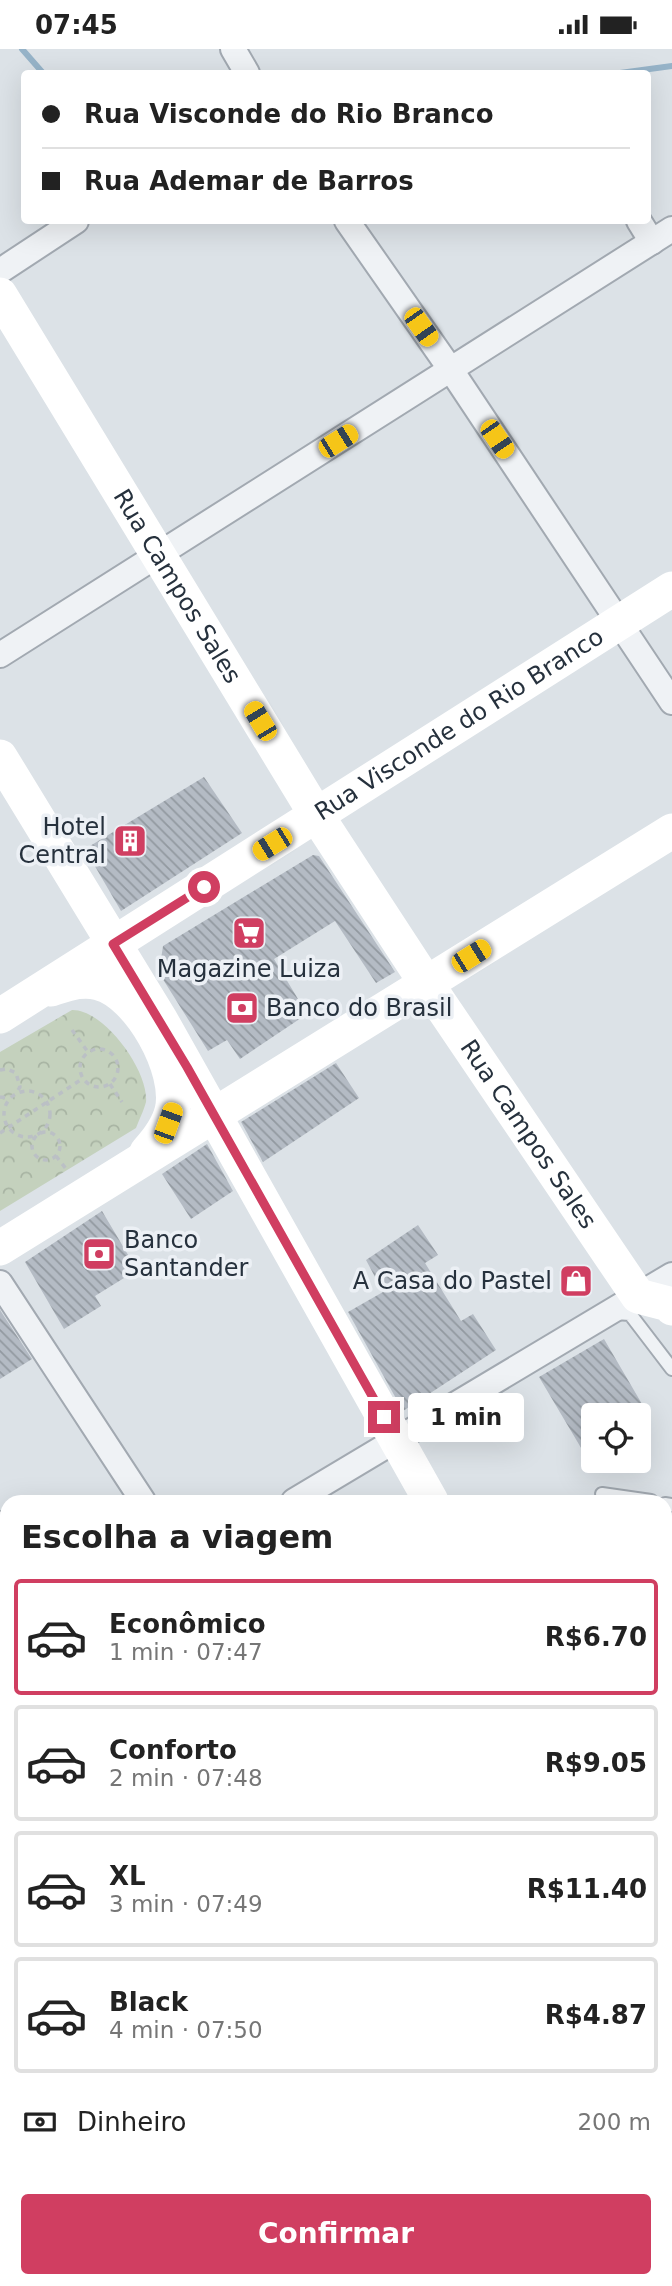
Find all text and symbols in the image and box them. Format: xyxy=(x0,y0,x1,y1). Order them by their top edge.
text: 07:45 xyxy=(35,10,118,40)
text: Rua Visconde do Rio Branco xyxy=(84,99,494,129)
text: Rua Ademar de Barros xyxy=(84,166,414,196)
car xyxy=(401,304,442,350)
car xyxy=(477,416,518,462)
car xyxy=(315,421,362,461)
street label: Rua Campos Sales xyxy=(108,484,247,688)
street label: Rua Visconde do Rio Branco xyxy=(310,622,609,826)
car xyxy=(241,698,280,744)
place label: Hotel Central xyxy=(19,813,106,869)
building icon: Hotel Central xyxy=(111,822,149,860)
car xyxy=(249,824,296,864)
route start xyxy=(188,871,220,903)
supermarket icon: Magazine Luiza xyxy=(230,914,268,952)
car xyxy=(448,936,495,976)
place label: Magazine Luiza xyxy=(157,955,341,983)
bank icon: Banco do Brasil xyxy=(223,989,261,1027)
place label: Banco do Brasil xyxy=(266,994,452,1022)
street label: Rua Campos Sales xyxy=(455,1035,602,1234)
car xyxy=(151,1100,186,1146)
place label: Banco Santander xyxy=(124,1226,248,1282)
bank icon: Banco Santander xyxy=(80,1235,118,1273)
shop icon: A Casa do Pastel xyxy=(557,1262,595,1300)
place label: A Casa do Pastel xyxy=(353,1267,552,1295)
callout: 1 min xyxy=(408,1393,524,1441)
route end xyxy=(368,1401,400,1433)
map controls xyxy=(581,1403,651,1473)
button: locate xyxy=(581,1403,651,1473)
text: 1 min xyxy=(430,1404,502,1430)
text: Escolha a viagem xyxy=(21,1518,333,1556)
icon: car xyxy=(25,1606,88,1669)
text: Econômico xyxy=(109,1609,266,1639)
text: R$6.70 xyxy=(545,1622,647,1652)
text: 1 min · 07:47 xyxy=(109,1639,263,1665)
icon: car xyxy=(25,1732,88,1795)
text: Conforto xyxy=(109,1735,237,1765)
text: R$9.05 xyxy=(545,1748,647,1778)
text: 2 min · 07:48 xyxy=(109,1765,263,1791)
icon: car xyxy=(25,1858,88,1921)
text: XL xyxy=(109,1861,146,1891)
text: R$11.40 xyxy=(527,1874,647,1904)
text: 3 min · 07:49 xyxy=(109,1891,263,1917)
icon: car xyxy=(25,1984,88,2047)
text: Black xyxy=(109,1987,188,2017)
text: R$4.87 xyxy=(545,2000,647,2030)
text: 4 min · 07:50 xyxy=(109,2017,263,2043)
icon: cash xyxy=(21,2103,59,2141)
text: Dinheiro xyxy=(77,2107,186,2137)
text: 200 m xyxy=(577,2109,651,2135)
button: Confirmar xyxy=(21,2194,651,2274)

